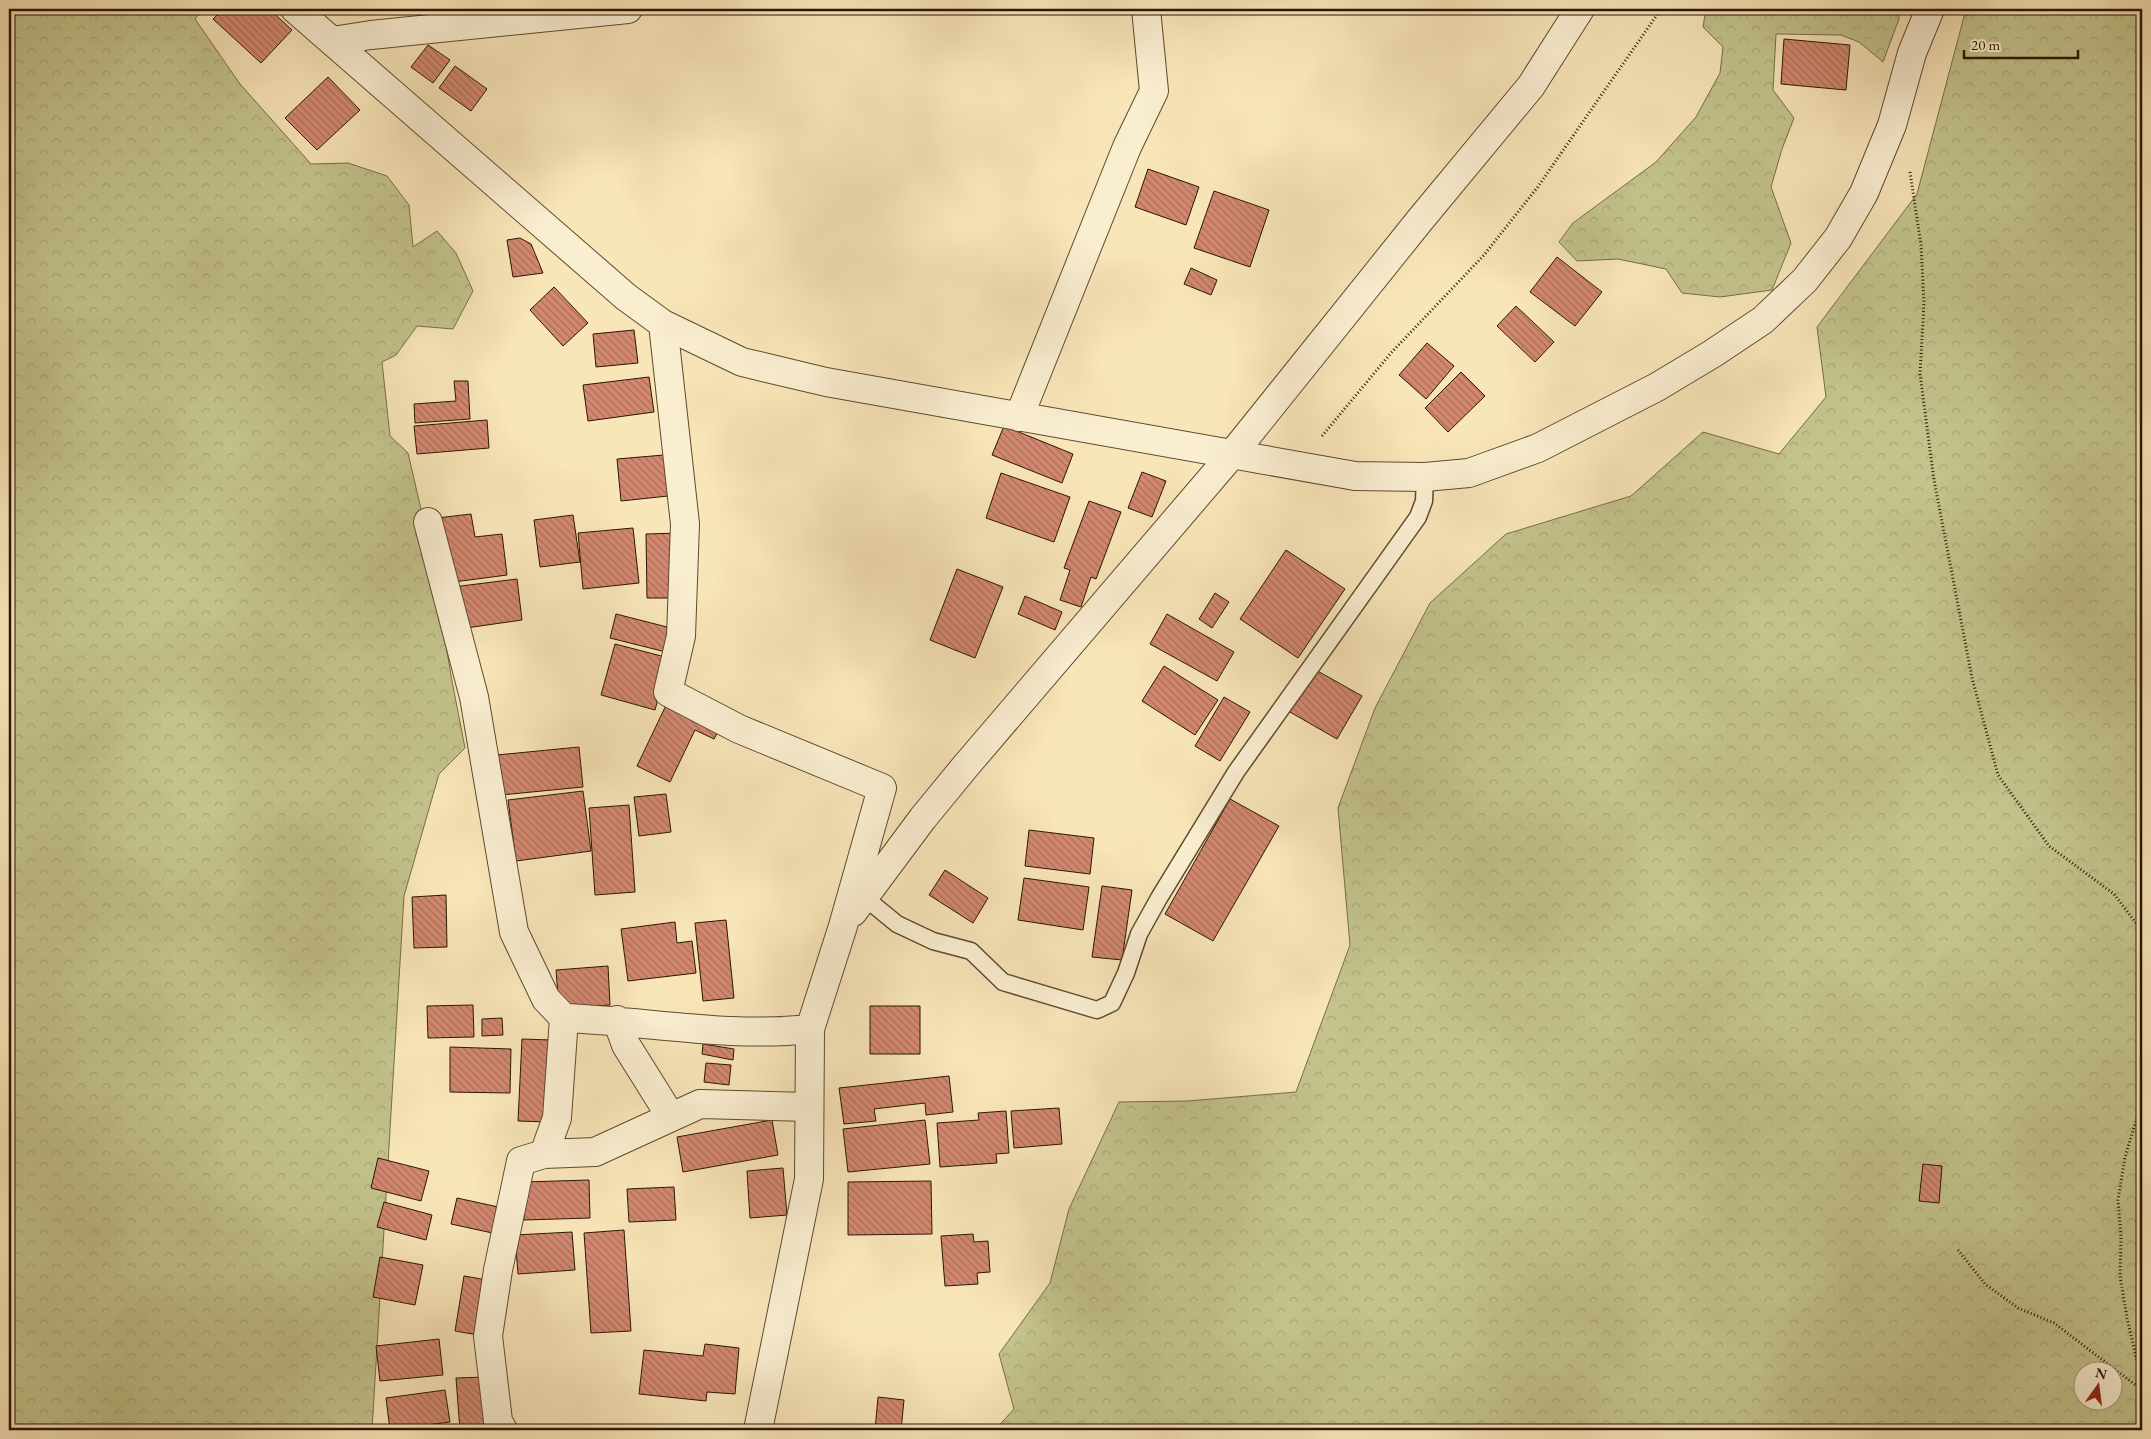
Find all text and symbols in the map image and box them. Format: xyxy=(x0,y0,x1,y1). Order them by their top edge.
scale bar xyxy=(1964,28,2077,60)
text: 20 m xyxy=(1971,35,2000,54)
north arrow xyxy=(2074,1362,2124,1412)
text: N xyxy=(2093,1363,2109,1384)

